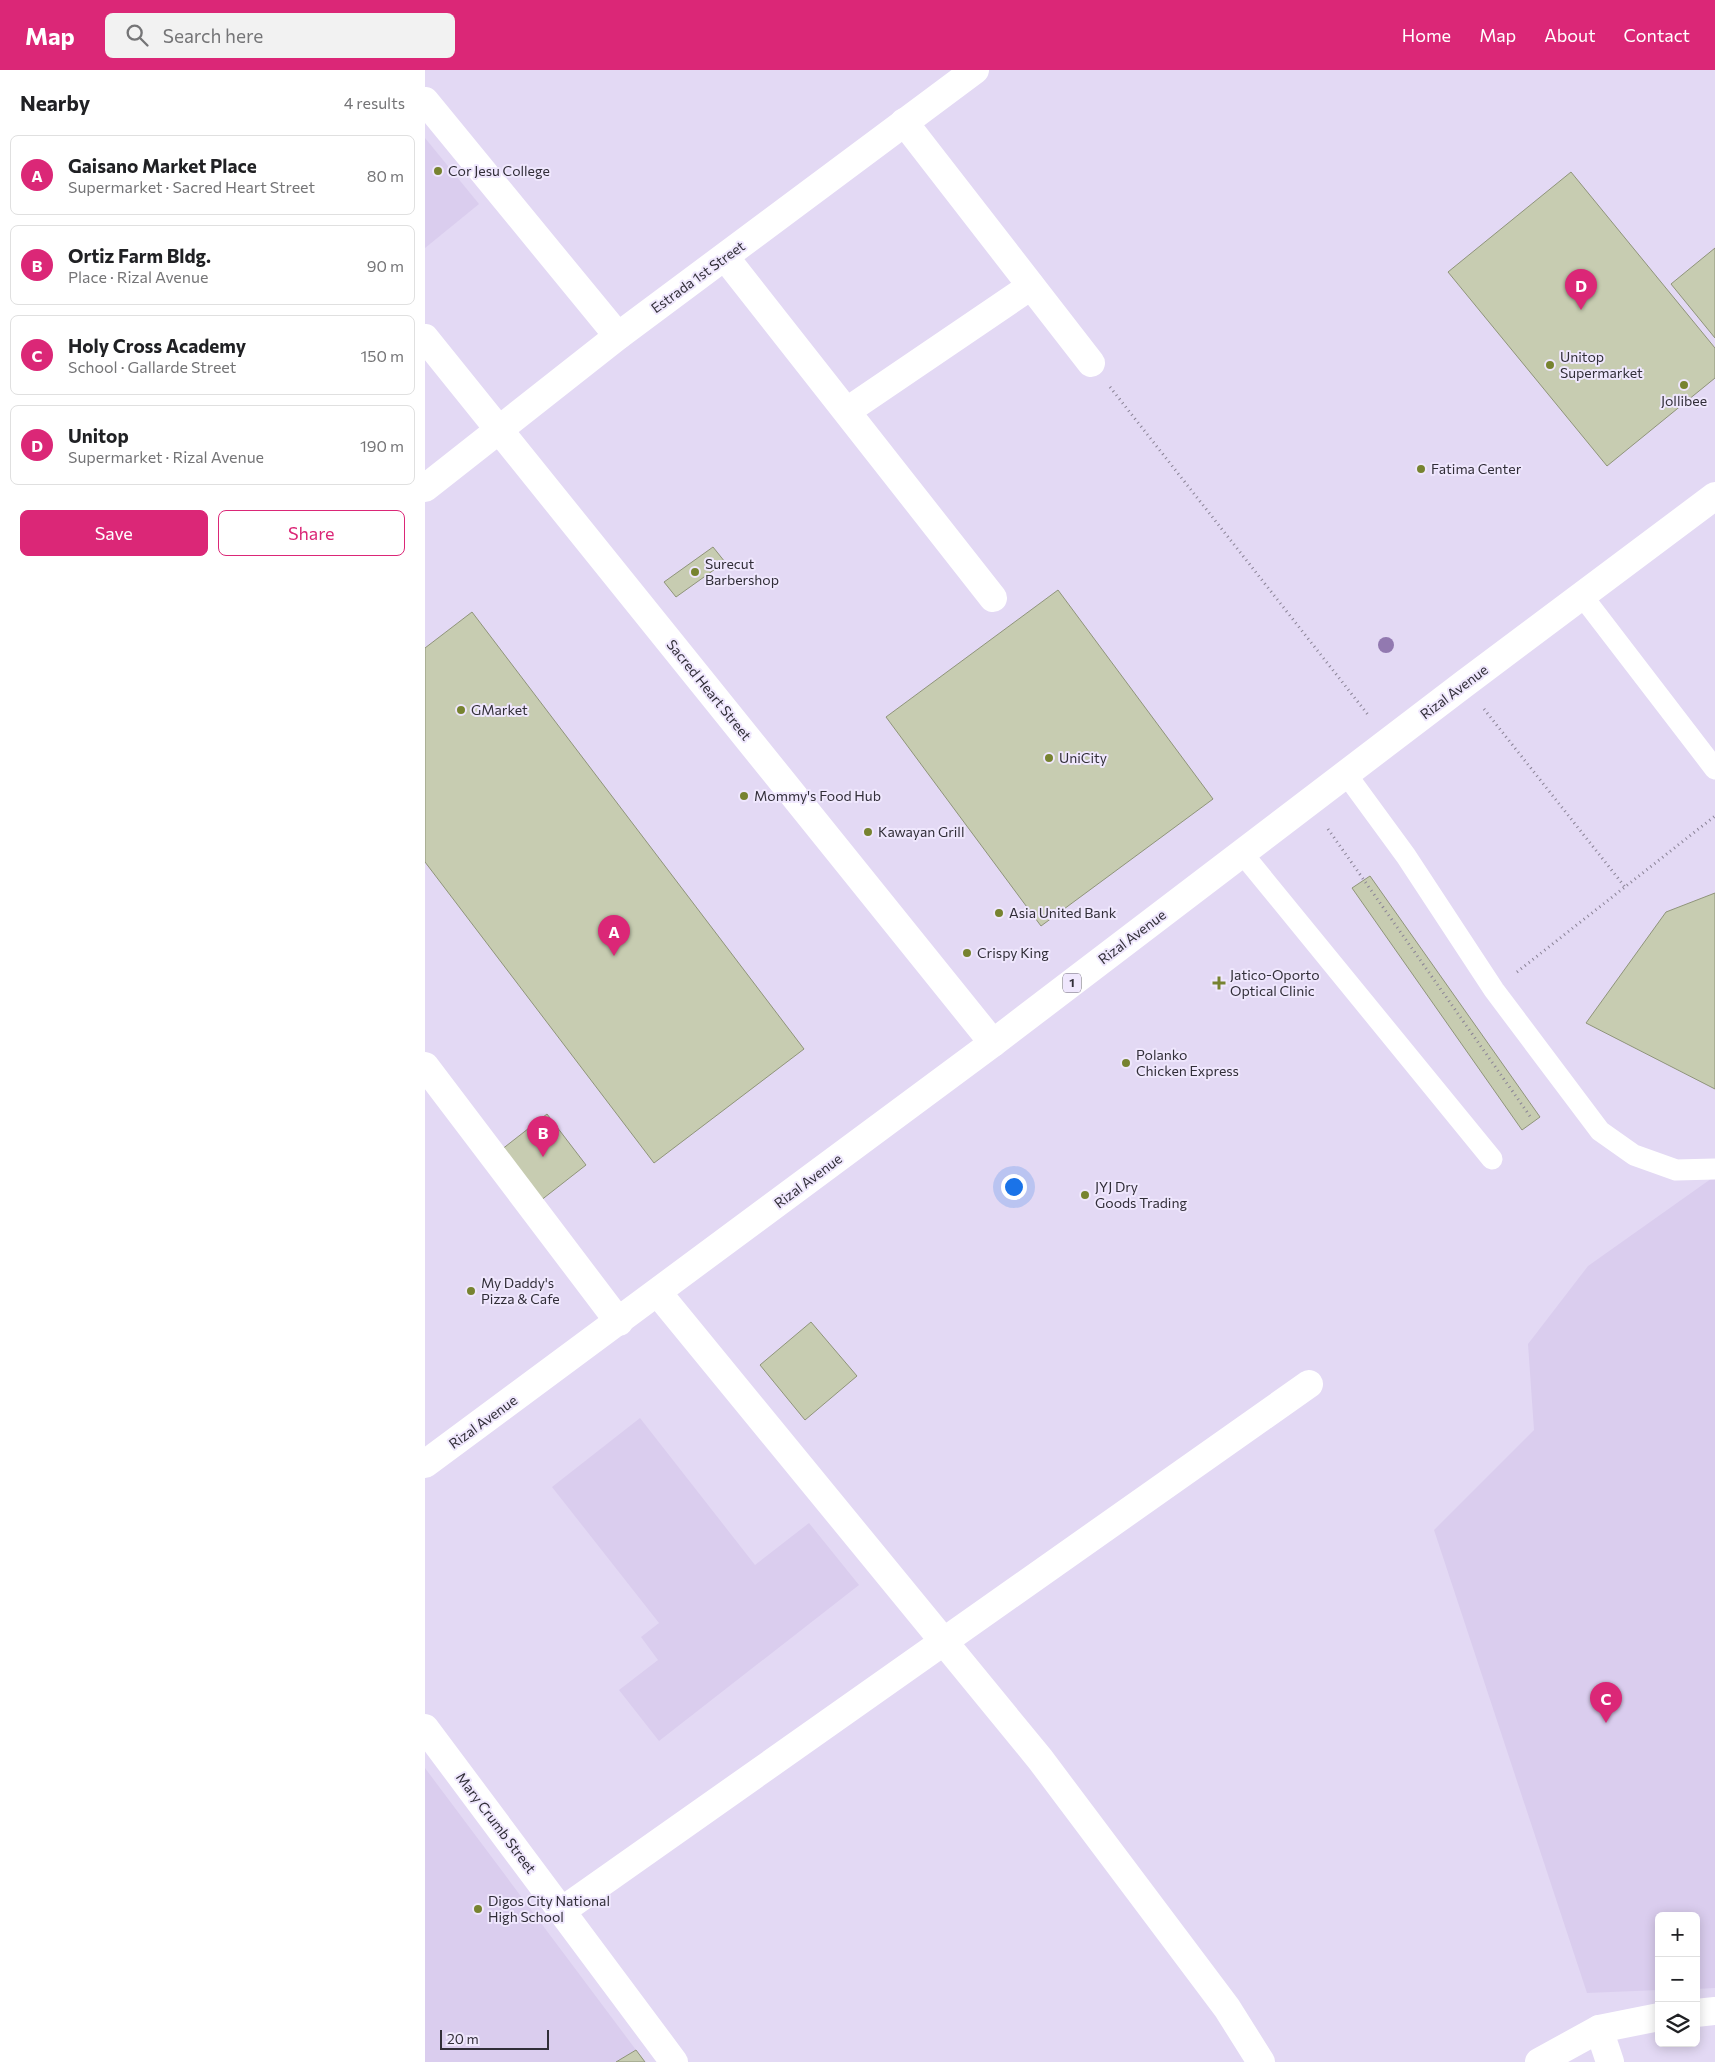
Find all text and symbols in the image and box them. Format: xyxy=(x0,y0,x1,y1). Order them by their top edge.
search box xyxy=(105,13,455,58)
text: Map xyxy=(25,21,75,50)
icon: search xyxy=(123,21,151,49)
text: Search here xyxy=(163,24,263,47)
text: Home xyxy=(1402,24,1451,46)
text: Map xyxy=(1479,24,1516,46)
text: About xyxy=(1544,24,1596,46)
text: Contact xyxy=(1624,24,1690,46)
text: Nearby xyxy=(20,90,90,115)
text: 4 results xyxy=(344,93,405,112)
text: Gaisano Market Place xyxy=(68,154,257,177)
place label: Cor Jesu College xyxy=(448,162,550,179)
marker: Cor Jesu College xyxy=(432,165,444,177)
text: A xyxy=(31,166,43,185)
text: 80 m xyxy=(367,166,404,185)
text: Supermarket · Sacred Heart Street xyxy=(68,177,315,196)
street label: Estrada 1st Street xyxy=(648,237,748,316)
text: Ortiz Farm Bldg. xyxy=(68,244,211,267)
text: B xyxy=(32,256,42,275)
text: 90 m xyxy=(367,256,404,275)
text: Place · Rizal Avenue xyxy=(68,267,208,286)
pin: D xyxy=(1565,269,1597,310)
text: Holy Cross Academy xyxy=(68,334,246,357)
text: C xyxy=(32,346,42,365)
text: 150 m xyxy=(361,346,404,365)
place label: Unitop Supermarket xyxy=(1560,348,1643,381)
text: School · Gallarde Street xyxy=(68,357,236,376)
marker: Unitop Supermarket xyxy=(1544,359,1556,371)
marker: Jollibee xyxy=(1678,379,1690,391)
place label: Jollibee xyxy=(1661,392,1707,409)
text: Unitop xyxy=(68,424,129,447)
text: D xyxy=(31,436,43,455)
text: 190 m xyxy=(360,436,404,455)
text: Supermarket · Rizal Avenue xyxy=(68,447,264,466)
place label: Fatima Center xyxy=(1431,460,1522,477)
marker: Fatima Center xyxy=(1415,463,1427,475)
button: Save xyxy=(20,510,208,556)
button: Share xyxy=(218,510,405,556)
place label: Surecut Barbershop xyxy=(705,555,779,588)
marker: Surecut Barbershop xyxy=(689,566,701,578)
street label: Sacred Heart Street xyxy=(664,636,755,744)
street label: Rizal Avenue xyxy=(1417,661,1491,723)
place label: GMarket xyxy=(471,701,528,718)
marker: GMarket xyxy=(455,704,467,716)
place label: UniCity xyxy=(1059,749,1107,766)
marker: UniCity xyxy=(1043,752,1055,764)
place label: Mommy's Food Hub xyxy=(754,787,881,804)
marker: Mommy's Food Hub xyxy=(738,790,750,802)
place label: Kawayan Grill xyxy=(878,823,964,840)
marker: Kawayan Grill xyxy=(862,826,874,838)
place label: Asia United Bank xyxy=(1009,904,1117,921)
street label: Rizal Avenue xyxy=(1095,906,1169,968)
marker: Asia United Bank xyxy=(993,907,1005,919)
pin: A xyxy=(598,915,630,956)
place label: Crispy King xyxy=(977,944,1049,961)
marker: Crispy King xyxy=(961,947,973,959)
place label: Jatico-Oporto Optical Clinic xyxy=(1230,966,1320,999)
road number: 1 xyxy=(1063,974,1081,992)
marker: Jatico-Oporto Optical Clinic xyxy=(1212,976,1226,990)
place label: Polanko Chicken Express xyxy=(1136,1046,1239,1079)
marker: Polanko Chicken Express xyxy=(1120,1057,1132,1069)
pin: B xyxy=(527,1116,559,1157)
street label: Rizal Avenue xyxy=(771,1150,845,1212)
your location xyxy=(1001,1174,1027,1200)
place label: JYJ Dry Goods Trading xyxy=(1095,1178,1187,1211)
marker: JYJ Dry Goods Trading xyxy=(1079,1189,1091,1201)
place label: My Daddy's Pizza & Cafe xyxy=(481,1274,560,1307)
marker: My Daddy's Pizza & Cafe xyxy=(465,1285,477,1297)
street label: Rizal Avenue xyxy=(445,1391,520,1452)
pin: C xyxy=(1590,1682,1622,1723)
street label: Mary Crumb Street xyxy=(453,1769,540,1877)
place label: Digos City National High School xyxy=(488,1892,610,1925)
marker: Digos City National High School xyxy=(472,1903,484,1915)
map controls xyxy=(1655,1912,1700,2047)
button: + xyxy=(1655,1912,1700,1957)
button: − xyxy=(1655,1957,1700,2002)
button: layers xyxy=(1655,2002,1700,2047)
scale bar xyxy=(440,2027,549,2050)
text: 20 m xyxy=(447,2030,479,2047)

